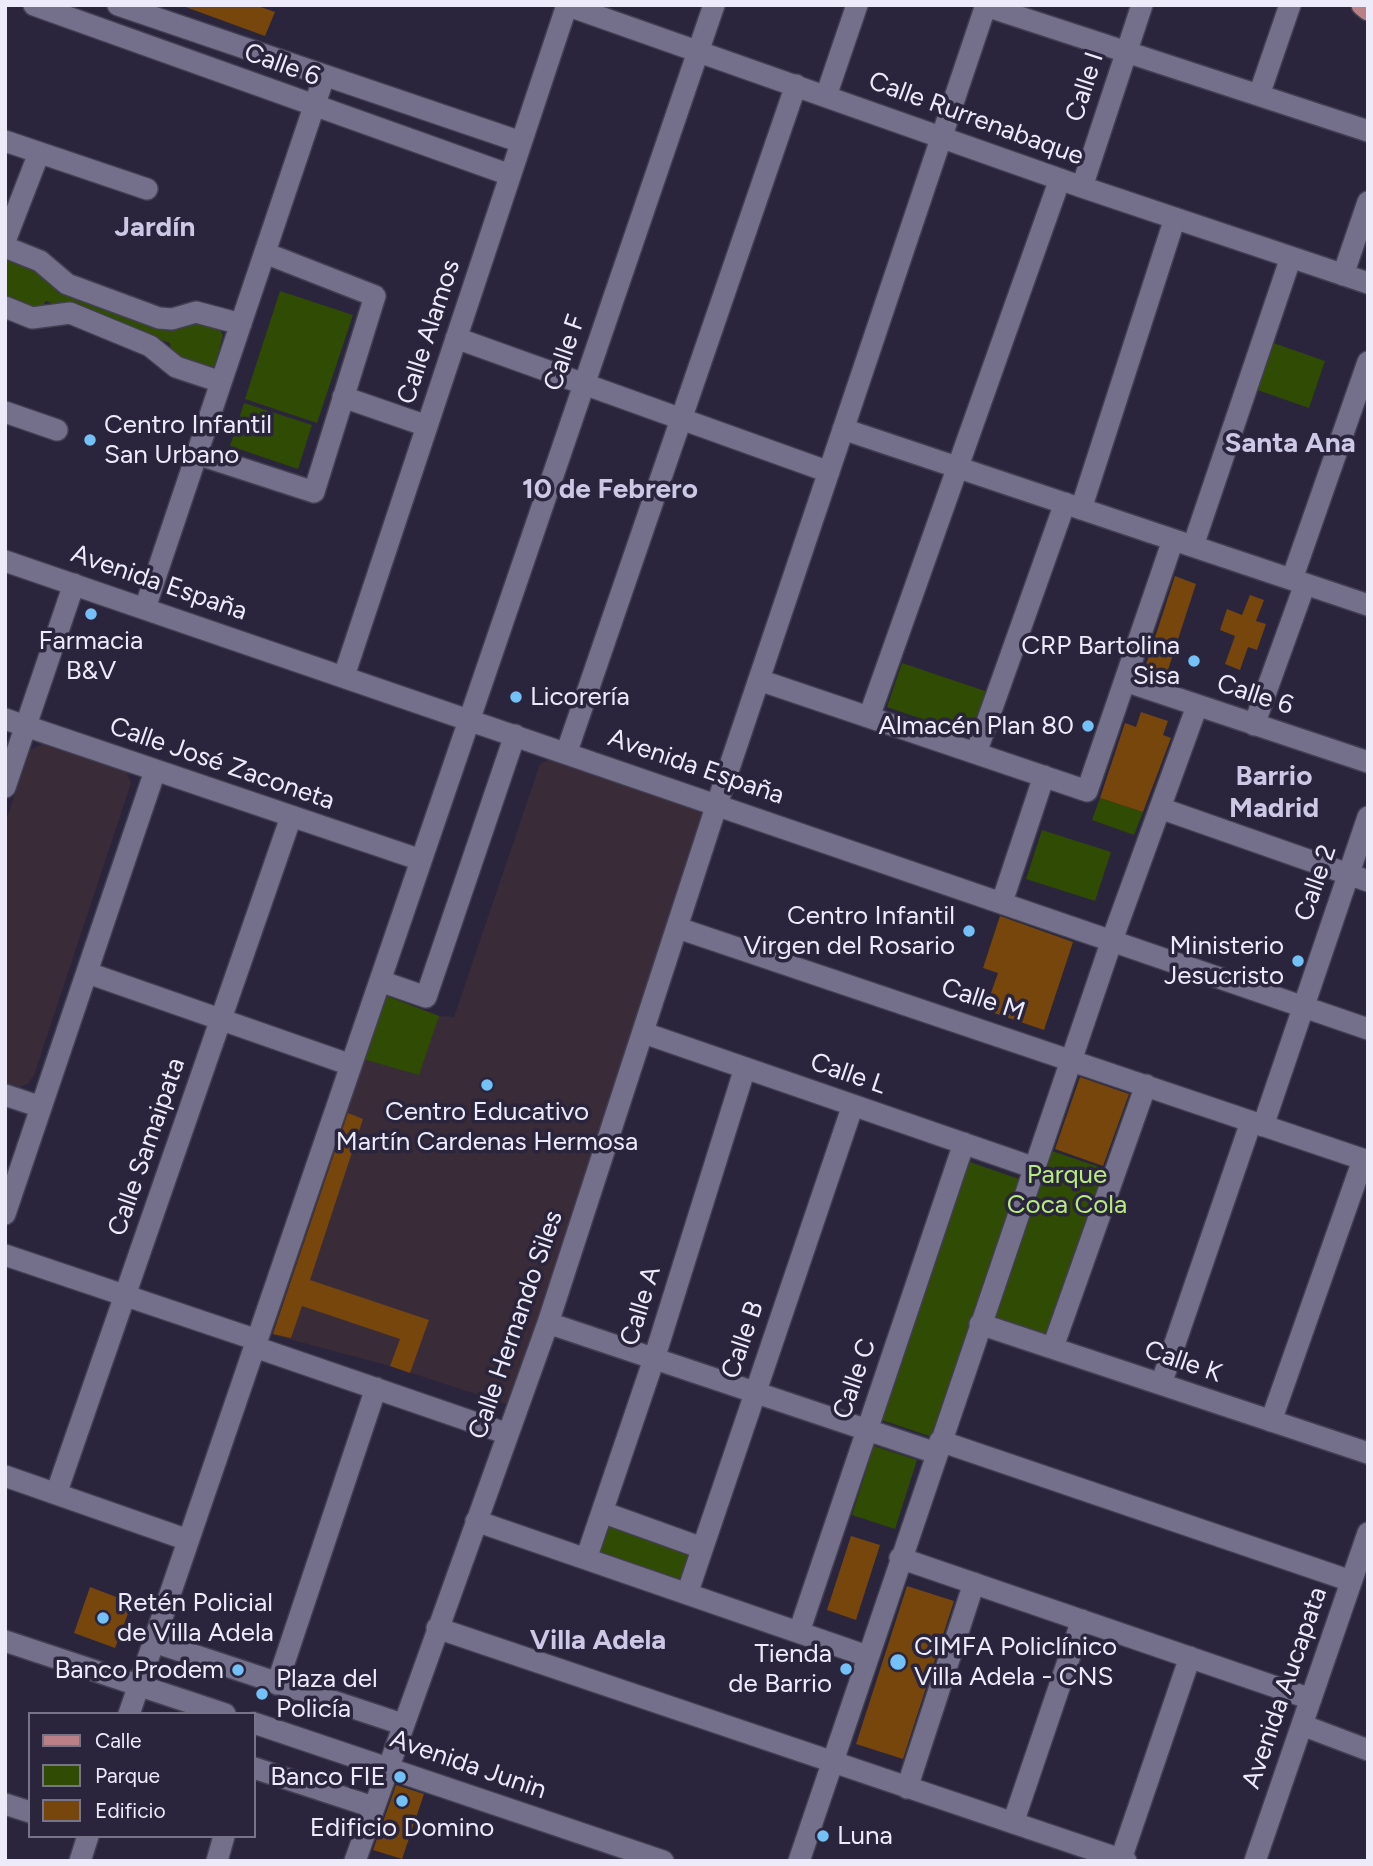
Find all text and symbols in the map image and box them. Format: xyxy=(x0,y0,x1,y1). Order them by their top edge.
street label: Calle 6 xyxy=(240,37,324,93)
street label: Calle I xyxy=(1059,48,1111,126)
street label: Calle Rurrenabaque xyxy=(864,66,1088,172)
district label: Jardín xyxy=(115,211,195,245)
street label: Calle Alamos xyxy=(391,256,467,408)
street label: Calle F xyxy=(538,311,592,395)
place label: Centro Infantil San Urbano xyxy=(104,409,272,471)
district label: Santa Ana xyxy=(1224,427,1356,461)
marker: Centro Infantil San Urbano xyxy=(82,432,98,448)
district label: 10 de Febrero xyxy=(522,473,698,507)
street label: Avenida España xyxy=(67,538,251,628)
marker: Farmacia B&V xyxy=(83,606,99,622)
place label: Farmacia B&V xyxy=(39,625,143,686)
place label: CRP Bartolina Sisa xyxy=(1021,630,1180,692)
marker: CRP Bartolina Sisa xyxy=(1186,653,1202,669)
street label: Calle 6 xyxy=(1213,668,1297,722)
place label: Licorería xyxy=(530,681,630,713)
marker: Licorería xyxy=(508,689,524,705)
place label: Almacén Plan 80 xyxy=(878,710,1074,742)
street label: Calle José Zaconeta xyxy=(105,711,339,817)
marker: Almacén Plan 80 xyxy=(1080,718,1096,734)
street label: Avenida España xyxy=(604,722,788,812)
district label: Barrio Madrid xyxy=(1229,760,1319,826)
street label: Calle 2 xyxy=(1288,841,1344,925)
place label: Centro Infantil Virgen del Rosario xyxy=(744,900,955,962)
marker: Centro Infantil Virgen del Rosario xyxy=(961,923,977,939)
place label: Ministerio Jesucristo xyxy=(1164,930,1284,992)
marker: Ministerio Jesucristo xyxy=(1290,953,1306,969)
street label: Calle M xyxy=(937,972,1029,1028)
street label: Calle L xyxy=(806,1047,890,1101)
street label: Calle Samaipata xyxy=(102,1054,192,1240)
marker: Centro Educativo Martín Cardenas Hermosa xyxy=(479,1077,495,1093)
place label: Centro Educativo Martín Cardenas Hermosa xyxy=(336,1096,638,1158)
park label: Parque Coca Cola xyxy=(1007,1159,1127,1220)
street label: Calle Hernando Siles xyxy=(462,1207,570,1443)
street label: Calle A xyxy=(614,1262,668,1350)
street label: Calle B xyxy=(715,1297,771,1383)
street label: Calle K xyxy=(1140,1334,1226,1390)
street label: Calle C xyxy=(827,1335,883,1423)
street label: Avenida Aucapata xyxy=(1236,1583,1334,1793)
place label: Retén Policial de Villa Adela xyxy=(117,1587,274,1648)
marker: Retén Policial de Villa Adela xyxy=(95,1610,111,1626)
district label: Villa Adela xyxy=(530,1624,666,1658)
place label: CIMFA Policlínico Villa Adela - CNS xyxy=(914,1631,1117,1692)
place label: Tienda de Barrio xyxy=(728,1638,832,1700)
marker: CIMFA Policlínico Villa Adela - CNS xyxy=(888,1652,908,1672)
place label: Banco Prodem xyxy=(54,1654,224,1686)
marker: Tienda de Barrio xyxy=(838,1661,854,1677)
marker: Banco Prodem xyxy=(230,1662,246,1678)
place label: Plaza del Policía xyxy=(276,1663,378,1724)
marker: Plaza del Policía xyxy=(254,1686,270,1702)
legend xyxy=(28,1712,256,1838)
street label: Avenida Junin xyxy=(386,1724,550,1806)
text: Calle xyxy=(95,1728,142,1753)
place label: Banco FIE xyxy=(270,1761,386,1793)
text: Parque xyxy=(95,1763,160,1788)
marker: Banco FIE xyxy=(392,1769,408,1785)
marker: Edificio Domino xyxy=(394,1793,410,1809)
text: Edificio xyxy=(95,1798,166,1823)
place label: Edificio Domino xyxy=(310,1812,494,1844)
place label: Luna xyxy=(837,1820,893,1852)
marker: Luna xyxy=(815,1828,831,1844)

